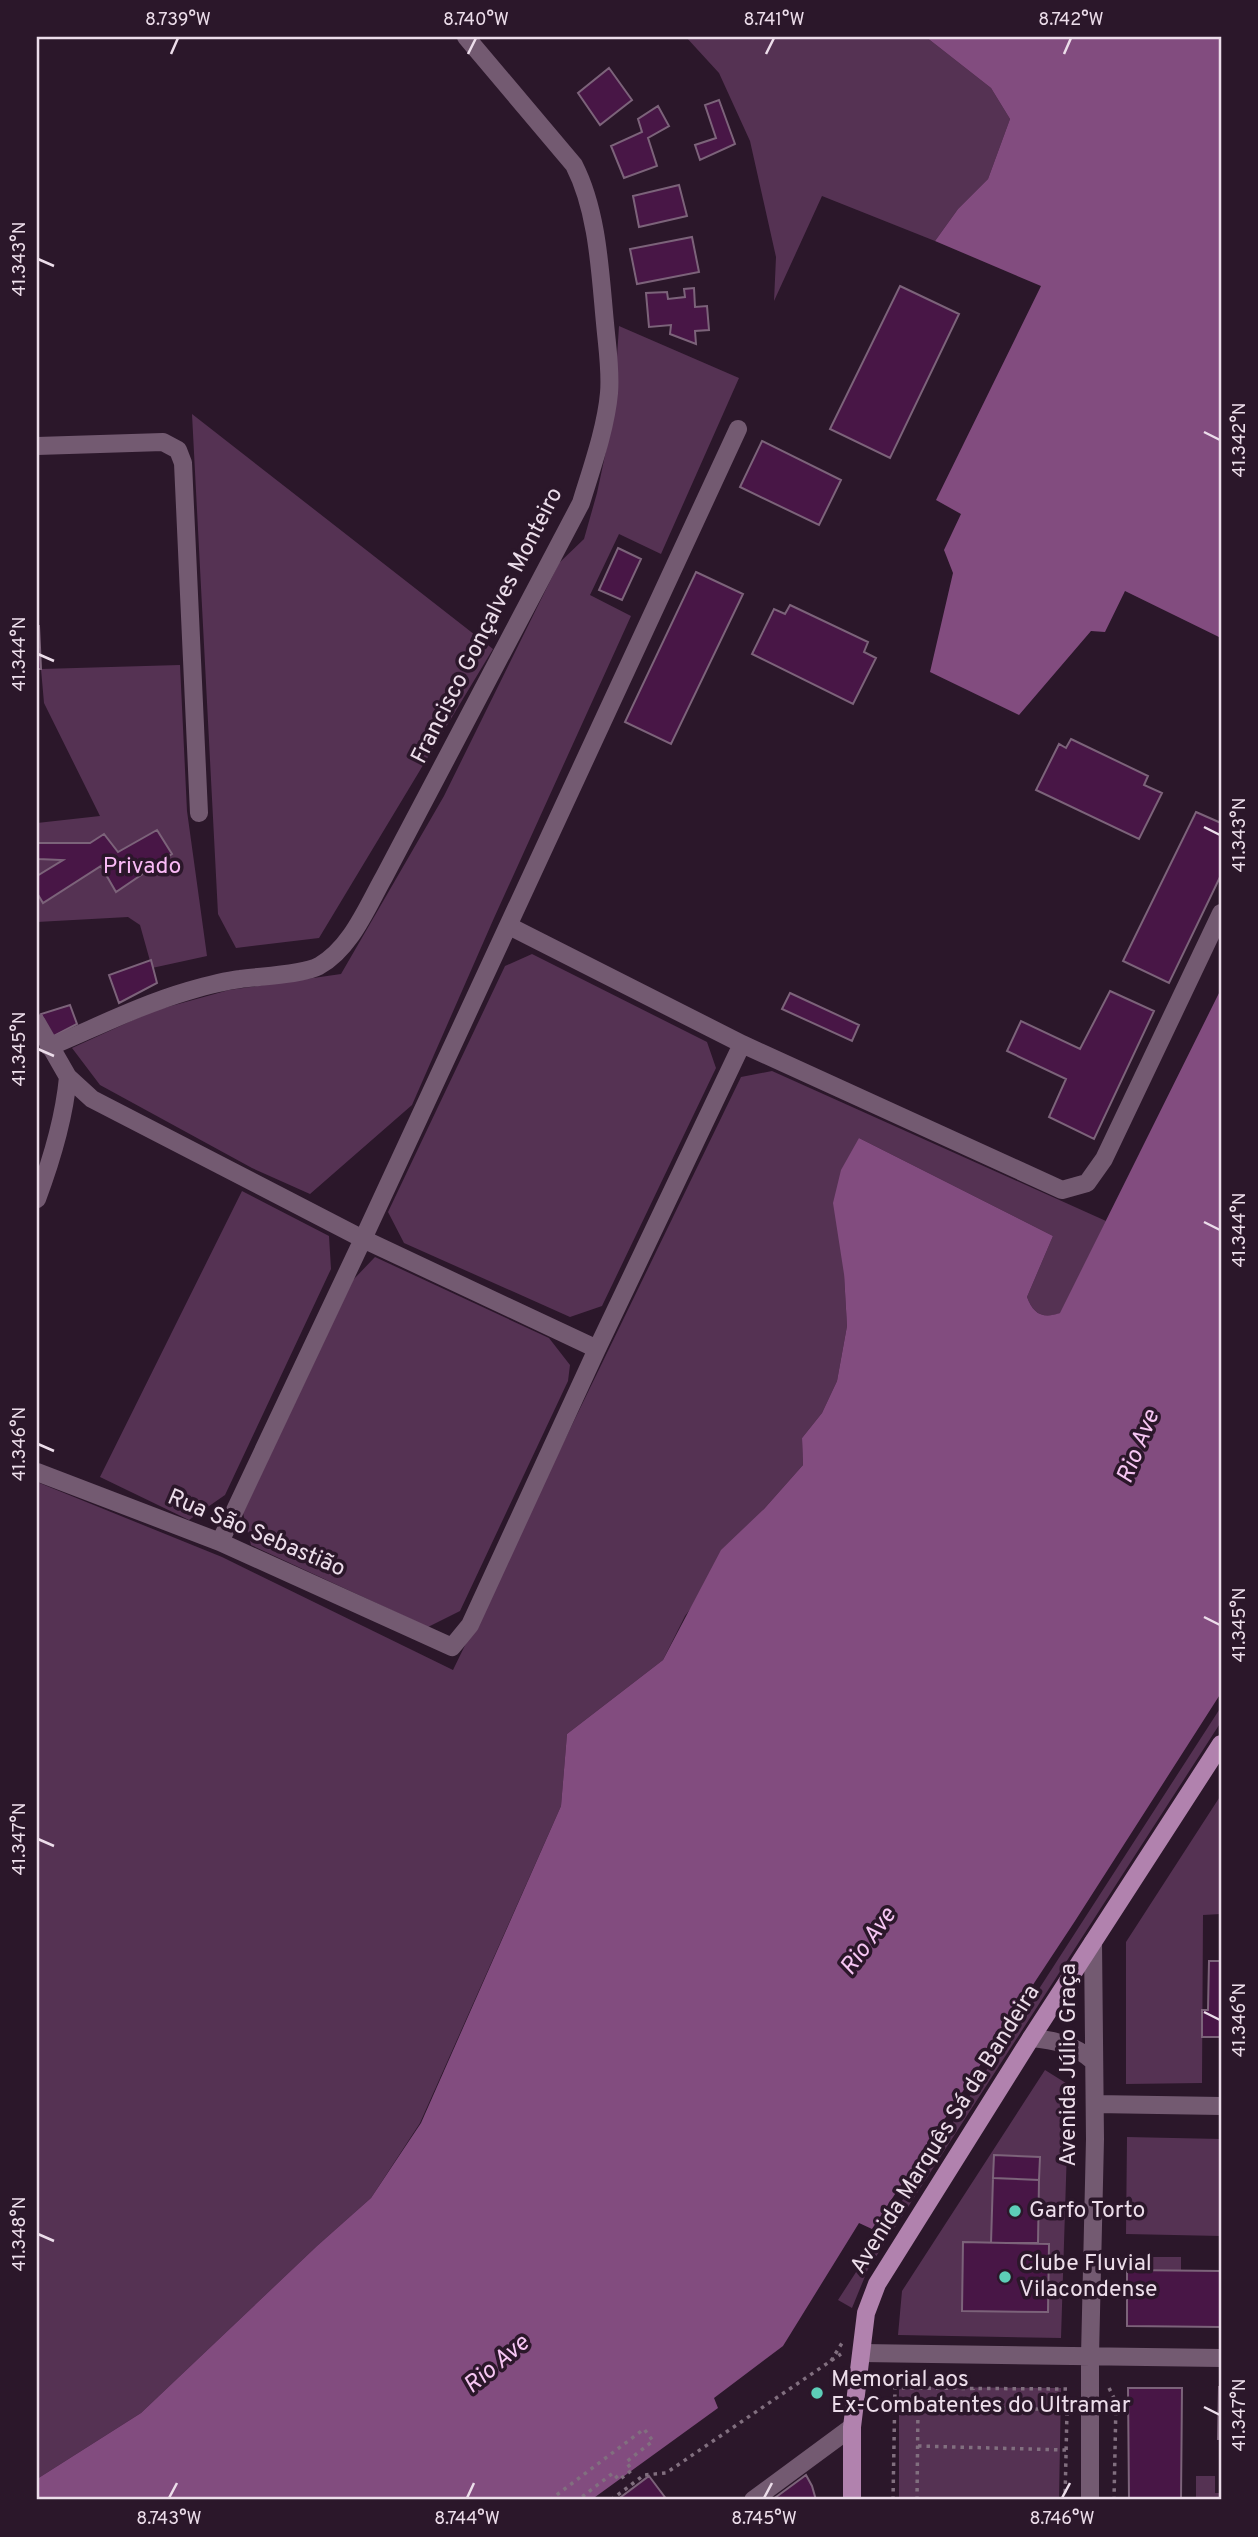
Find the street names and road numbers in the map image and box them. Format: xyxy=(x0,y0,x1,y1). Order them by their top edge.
street label: Francisco Gonçalves Monteiro xyxy=(406,483,570,769)
street label: Rua São Sebastião xyxy=(163,1483,349,1585)
street label: Avenida Júlio Graça xyxy=(1055,1963,1084,2167)
street label: Avenida Marquês Sá da Bandeira xyxy=(845,1980,1047,2280)

